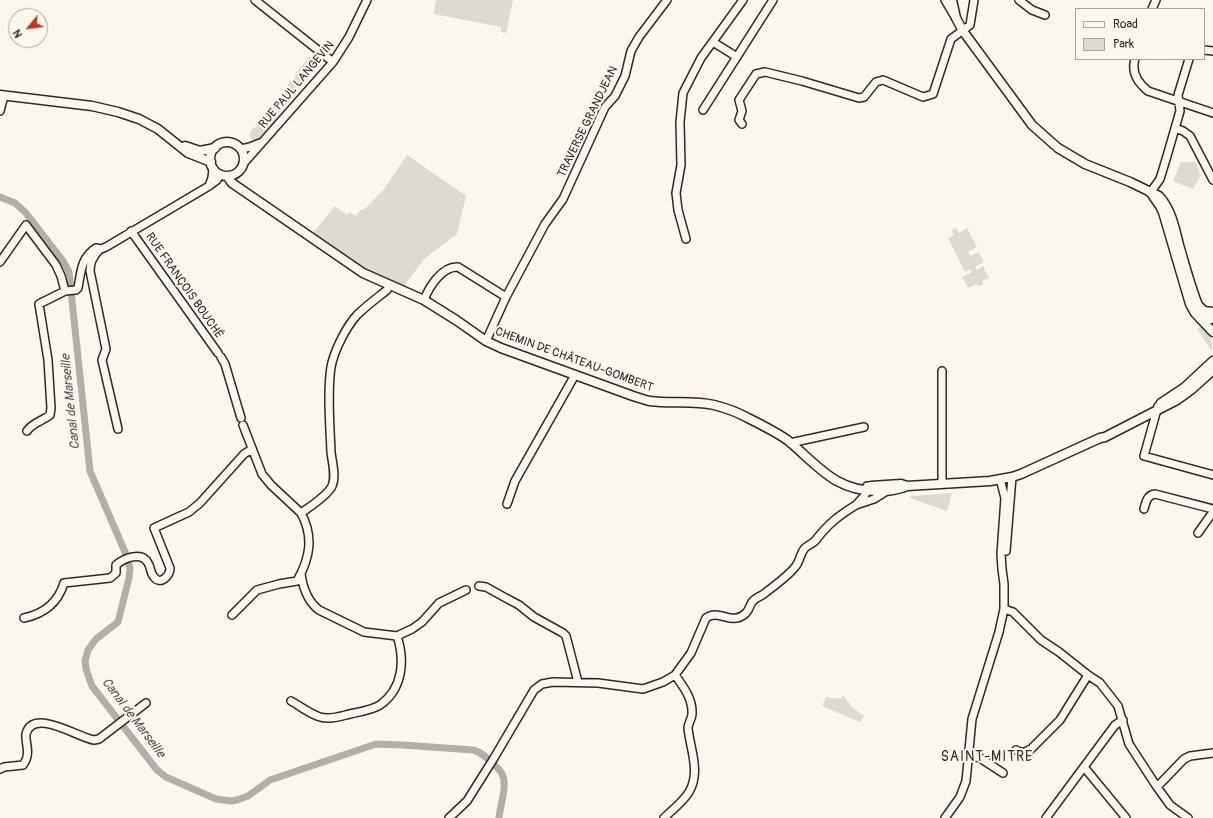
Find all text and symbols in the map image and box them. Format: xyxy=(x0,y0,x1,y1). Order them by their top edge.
north arrow xyxy=(8,8,48,48)
legend xyxy=(1075,8,1205,60)
text: Road xyxy=(1113,17,1138,32)
text: N xyxy=(10,27,25,40)
text: Park xyxy=(1113,37,1134,52)
street label: RUE PAUL LANGEVIN xyxy=(256,38,338,132)
street label: TRAVERSE GRANDJEAN xyxy=(555,64,621,180)
street label: RUE FRANÇOIS BOUCHÉ xyxy=(142,230,226,342)
street label: CHEMIN DE CHÂTEAU-GOMBERT xyxy=(493,325,655,395)
water label: Canal de Marseille xyxy=(58,353,84,451)
water label: Canal de Marseille xyxy=(98,675,168,761)
district label: SAINT-MITRE xyxy=(941,749,1033,765)

